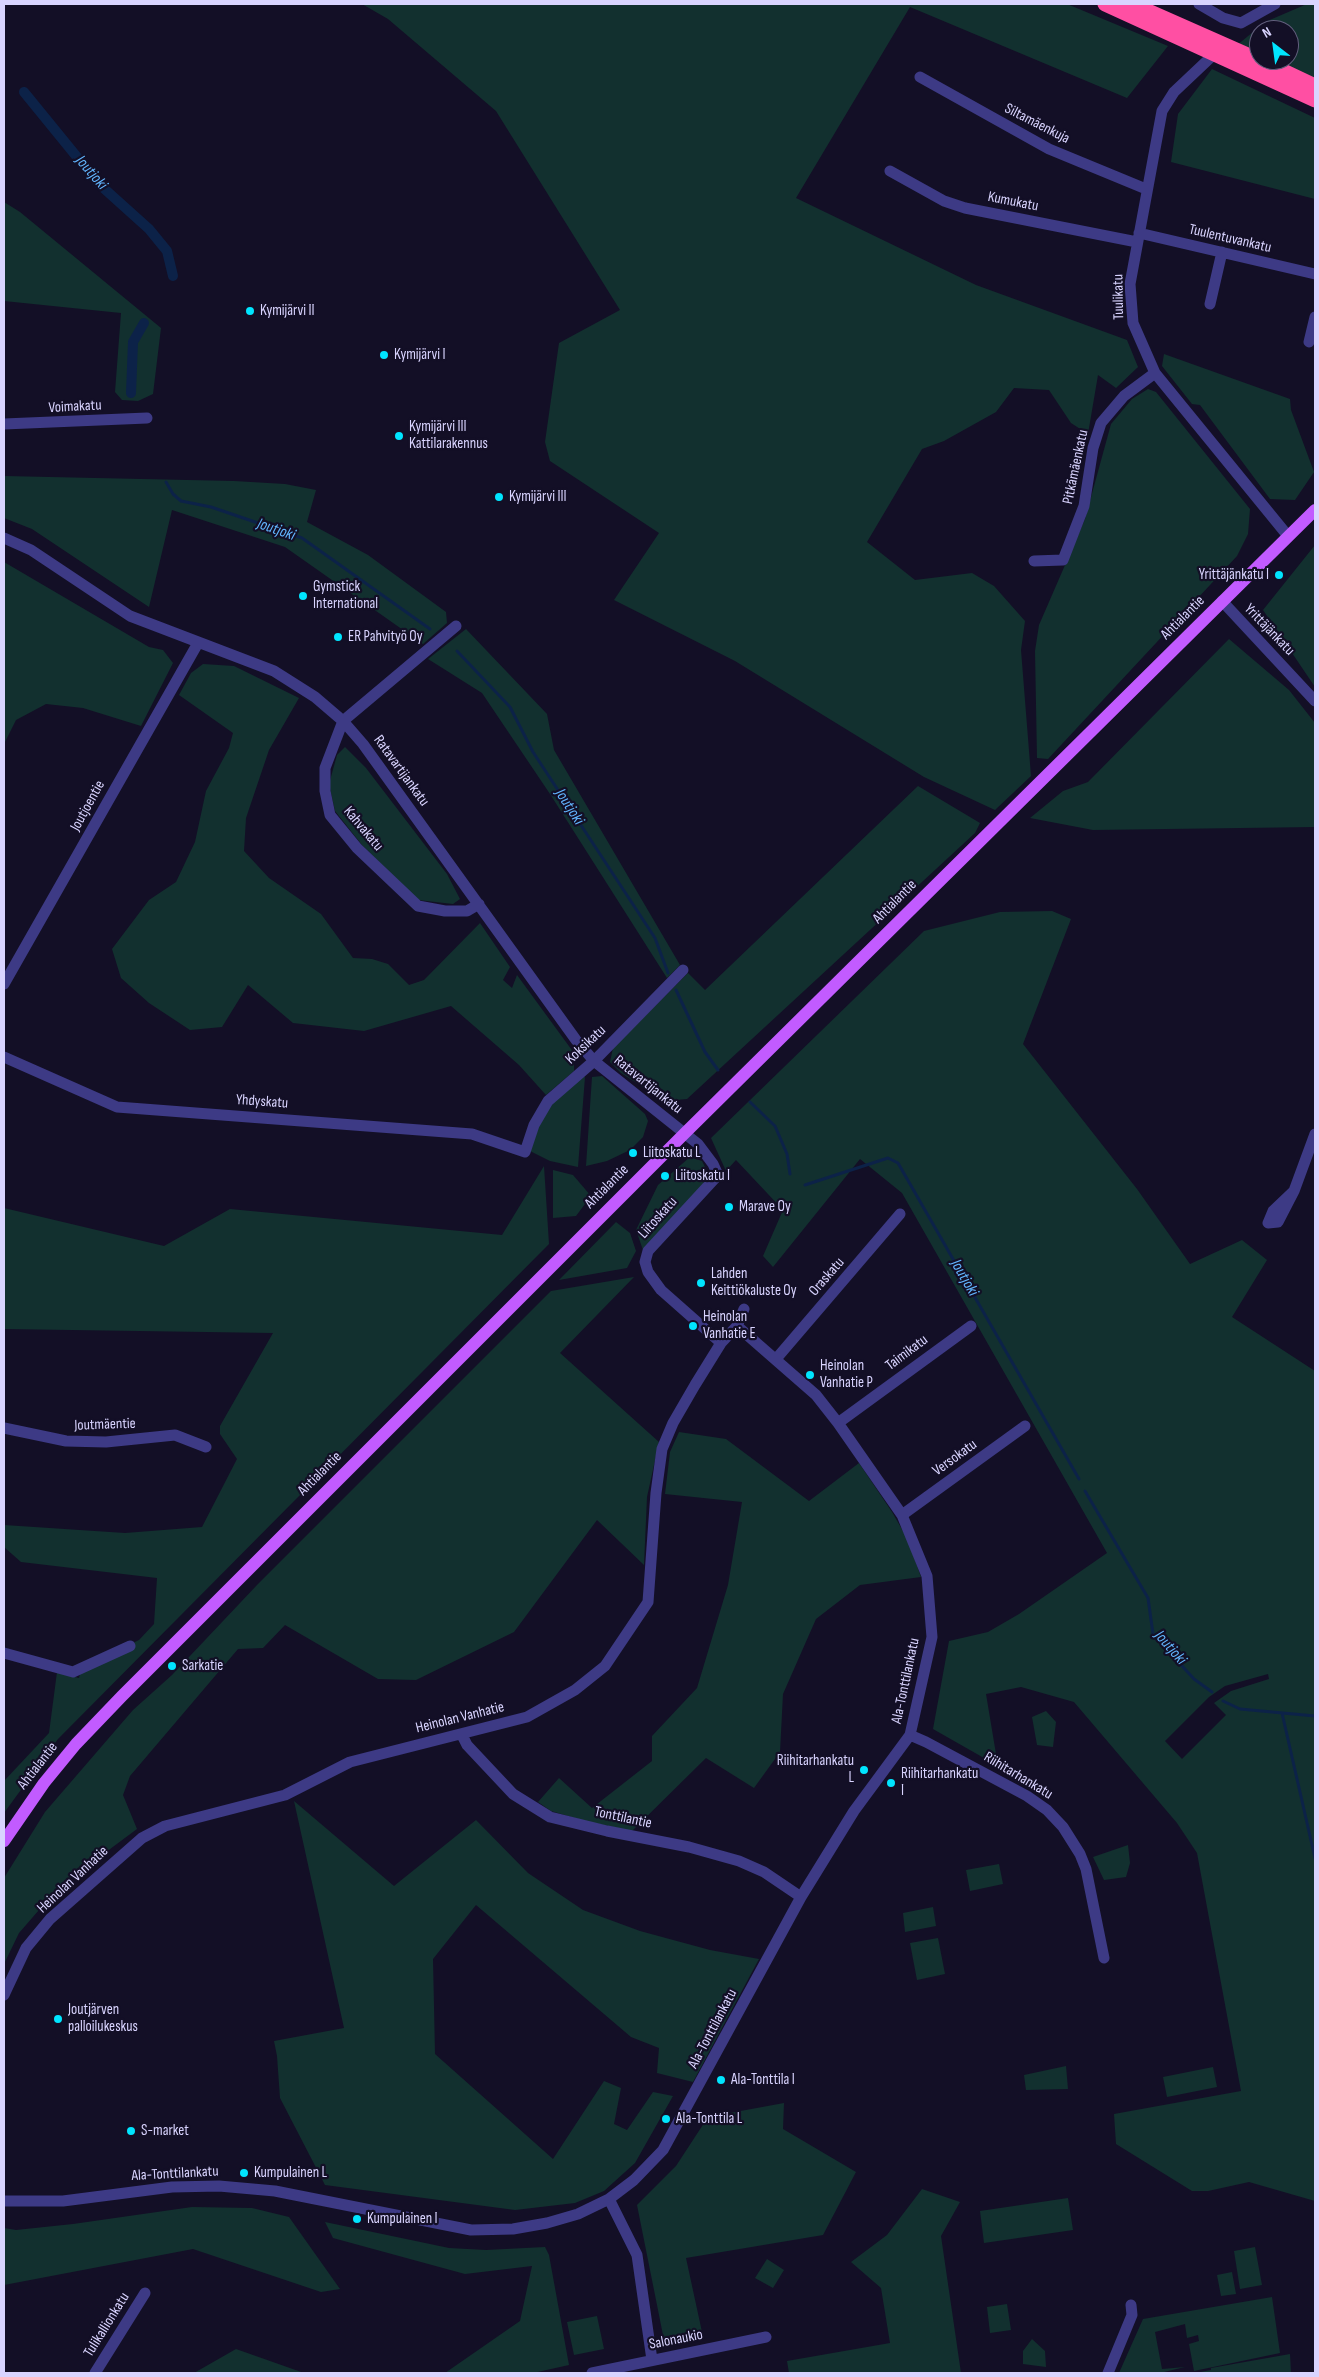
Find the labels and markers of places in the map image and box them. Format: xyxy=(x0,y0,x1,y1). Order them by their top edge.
place label: Kymijärvi II xyxy=(260,302,315,320)
marker: Kymijärvi II xyxy=(244,305,256,317)
place label: Kymijärvi I xyxy=(394,346,446,364)
marker: Kymijärvi I xyxy=(378,349,390,361)
place label: Kymijärvi III Kattilarakennus xyxy=(409,418,488,453)
marker: Kymijärvi III Kattilarakennus xyxy=(393,430,405,442)
place label: Kymijärvi III xyxy=(509,488,567,506)
marker: Kymijärvi III xyxy=(493,491,505,503)
place label: Yrittäjänkatu I xyxy=(1199,566,1269,584)
marker: Yrittäjänkatu I xyxy=(1273,569,1285,581)
place label: Gymstick International xyxy=(313,578,378,613)
marker: Gymstick International xyxy=(297,590,309,602)
place label: ER Pahvityö Oy xyxy=(348,628,422,646)
marker: ER Pahvityö Oy xyxy=(332,631,344,643)
place label: Liitoskatu L xyxy=(643,1144,700,1162)
marker: Liitoskatu L xyxy=(627,1147,639,1159)
place label: Liitoskatu I xyxy=(675,1167,730,1185)
marker: Liitoskatu I xyxy=(659,1170,671,1182)
place label: Marave Oy xyxy=(739,1198,791,1216)
marker: Marave Oy xyxy=(723,1201,735,1213)
place label: Lahden Keittiökaluste Oy xyxy=(711,1265,796,1300)
marker: Lahden Keittiökaluste Oy xyxy=(695,1277,707,1289)
place label: Heinolan Vanhatie E xyxy=(703,1308,756,1343)
marker: Heinolan Vanhatie E xyxy=(687,1320,699,1332)
place label: Heinolan Vanhatie P xyxy=(820,1357,873,1392)
marker: Heinolan Vanhatie P xyxy=(804,1369,816,1381)
place label: Sarkatie xyxy=(182,1657,223,1675)
marker: Sarkatie xyxy=(166,1660,178,1672)
place label: Riihitarhankatu L xyxy=(777,1752,854,1787)
marker: Riihitarhankatu L xyxy=(858,1764,870,1776)
place label: Riihitarhankatu I xyxy=(901,1765,978,1800)
marker: Riihitarhankatu I xyxy=(885,1777,897,1789)
place label: Joutjärven palloilukeskus xyxy=(68,2001,138,2036)
marker: Joutjärven palloilukeskus xyxy=(52,2013,64,2025)
place label: Ala-Tonttila I xyxy=(731,2071,795,2089)
marker: Ala-Tonttila I xyxy=(715,2074,727,2086)
place label: Ala-Tonttila L xyxy=(676,2110,742,2128)
marker: Ala-Tonttila L xyxy=(660,2113,672,2125)
place label: S-market xyxy=(141,2122,189,2140)
marker: S-market xyxy=(125,2125,137,2137)
place label: Kumpulainen L xyxy=(254,2164,327,2182)
marker: Kumpulainen L xyxy=(238,2167,250,2179)
place label: Kumpulainen I xyxy=(367,2210,438,2228)
marker: Kumpulainen I xyxy=(351,2213,363,2225)

